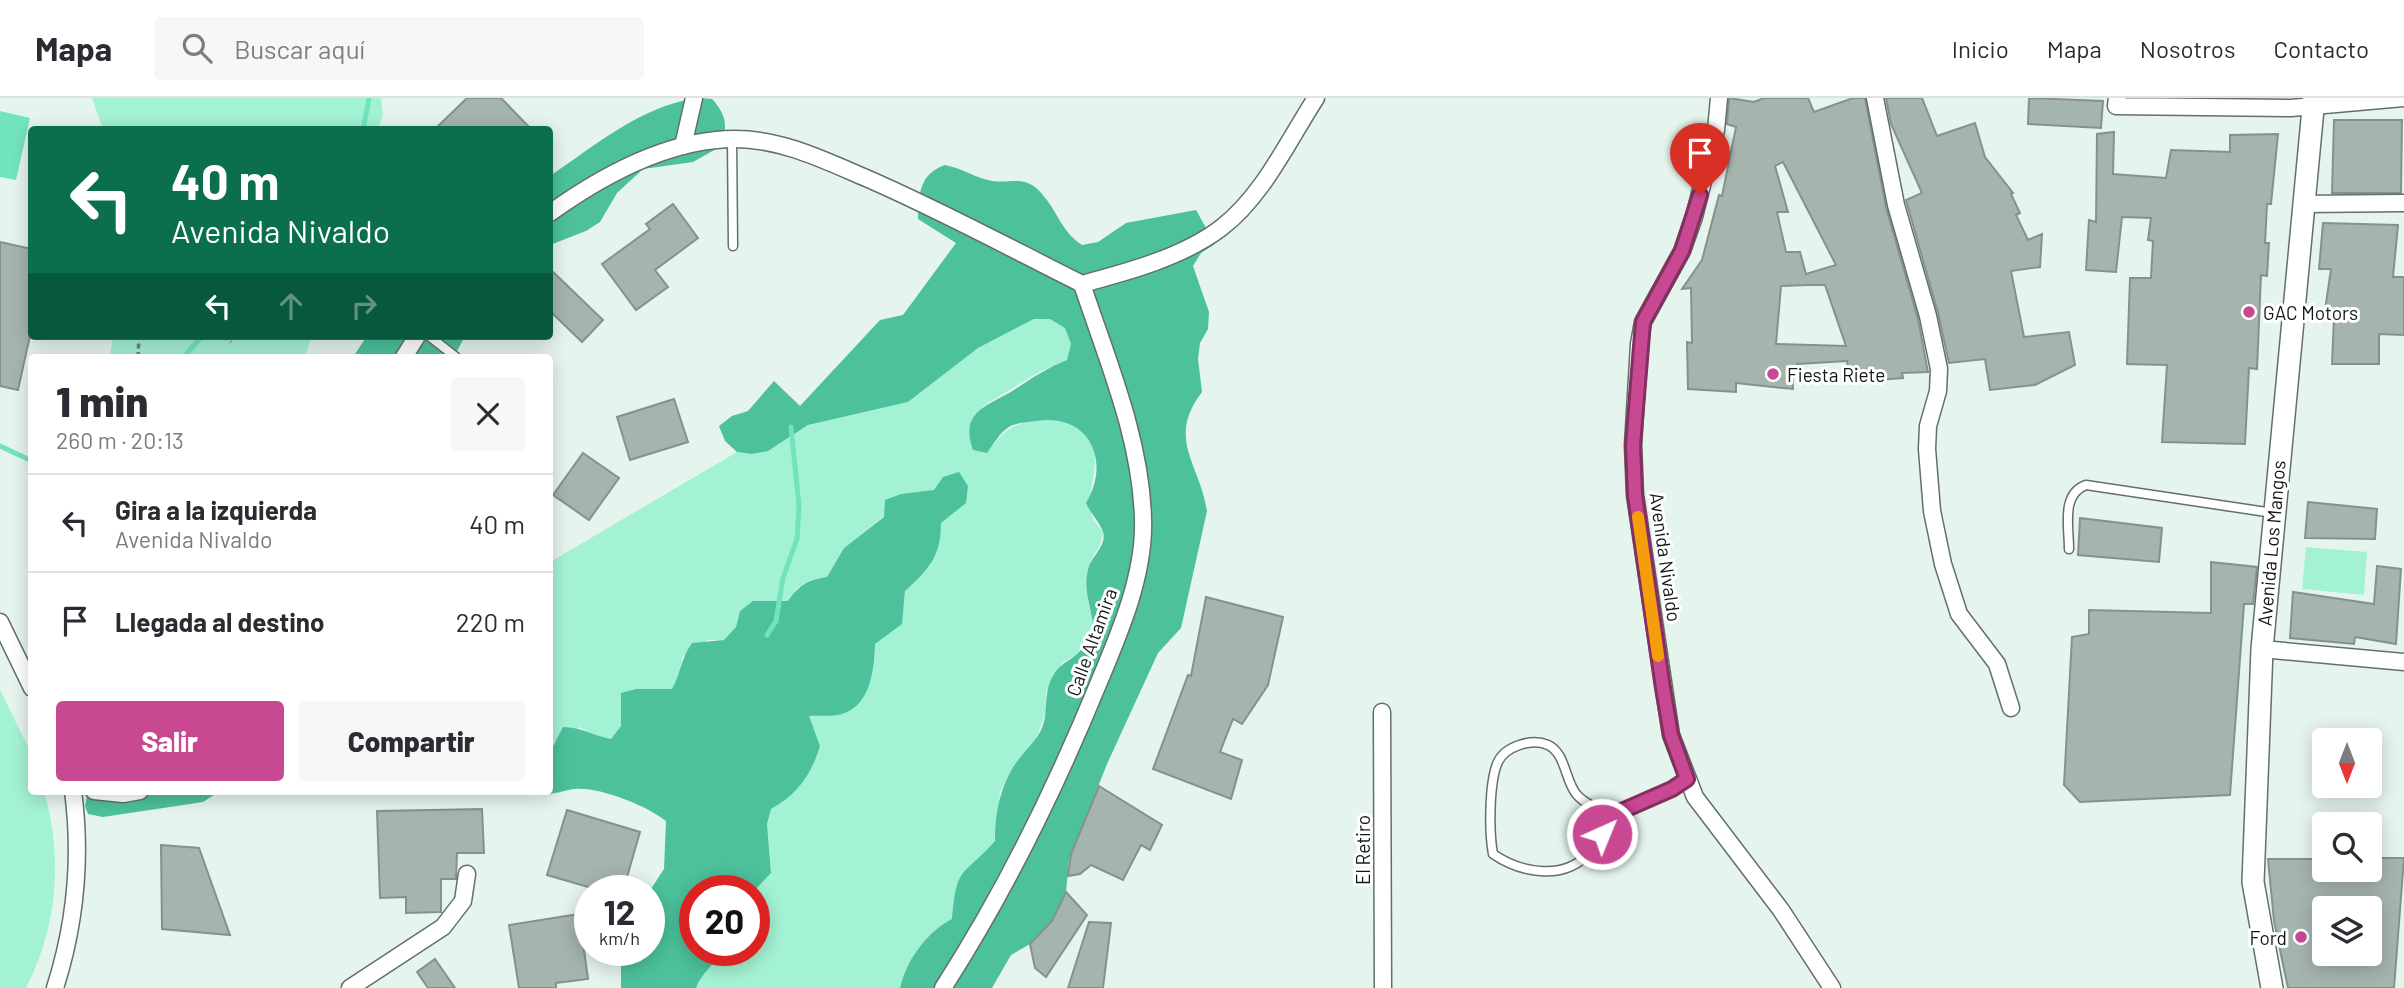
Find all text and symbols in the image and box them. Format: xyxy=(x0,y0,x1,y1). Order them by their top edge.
search box xyxy=(154,17,644,80)
text: Mapa xyxy=(35,28,112,68)
icon: search xyxy=(178,29,216,67)
text: Buscar aquí xyxy=(234,33,365,64)
text: Inicio xyxy=(1952,34,2009,63)
text: Mapa xyxy=(2047,34,2102,63)
text: Nosotros xyxy=(2140,34,2236,63)
text: Contacto xyxy=(2274,34,2369,63)
pin xyxy=(1670,123,1730,195)
icon: arrive xyxy=(1681,134,1719,172)
text: 40 m xyxy=(171,151,279,210)
icon: left xyxy=(56,154,147,245)
text: Avenida Nivaldo xyxy=(171,211,390,249)
icon: left xyxy=(199,287,237,325)
icon: ahead xyxy=(272,287,310,325)
icon: right xyxy=(345,287,383,325)
place label: GAC Motors xyxy=(2263,301,2358,324)
marker: GAC Motors xyxy=(2241,304,2257,320)
place label: Fiesta Riete xyxy=(1787,363,1885,386)
marker: Fiesta Riete xyxy=(1765,366,1781,382)
text: 1 min xyxy=(56,375,148,425)
button: close xyxy=(451,377,525,451)
text: 260 m · 20:13 xyxy=(56,426,184,454)
street label: Avenida Los Mangos xyxy=(2252,459,2290,627)
street label: Avenida Nivaldo xyxy=(1646,491,1686,623)
text: Gira a la izquierda xyxy=(115,494,317,525)
icon: left xyxy=(56,504,94,542)
text: 40 m xyxy=(469,508,525,539)
text: Avenida Nivaldo xyxy=(115,525,273,553)
street label: Calle Altamira xyxy=(1061,585,1121,699)
icon: arrive xyxy=(56,602,94,640)
text: Llegada al destino xyxy=(115,606,324,637)
text: 220 m xyxy=(456,606,525,637)
button: Salir xyxy=(56,701,284,781)
button: Compartir xyxy=(298,701,525,781)
north arrow xyxy=(2312,728,2382,798)
map controls xyxy=(2312,728,2382,966)
position arrow xyxy=(1565,797,1639,871)
button: search xyxy=(2312,812,2382,882)
street label: El Retiro xyxy=(1351,815,1374,885)
speed limit sign: 20 xyxy=(679,875,770,966)
text: 12 xyxy=(603,890,635,932)
button: layers xyxy=(2312,896,2382,966)
place label: Ford xyxy=(2249,926,2287,949)
text: km/h xyxy=(599,927,640,949)
marker: Ford xyxy=(2293,929,2309,945)

